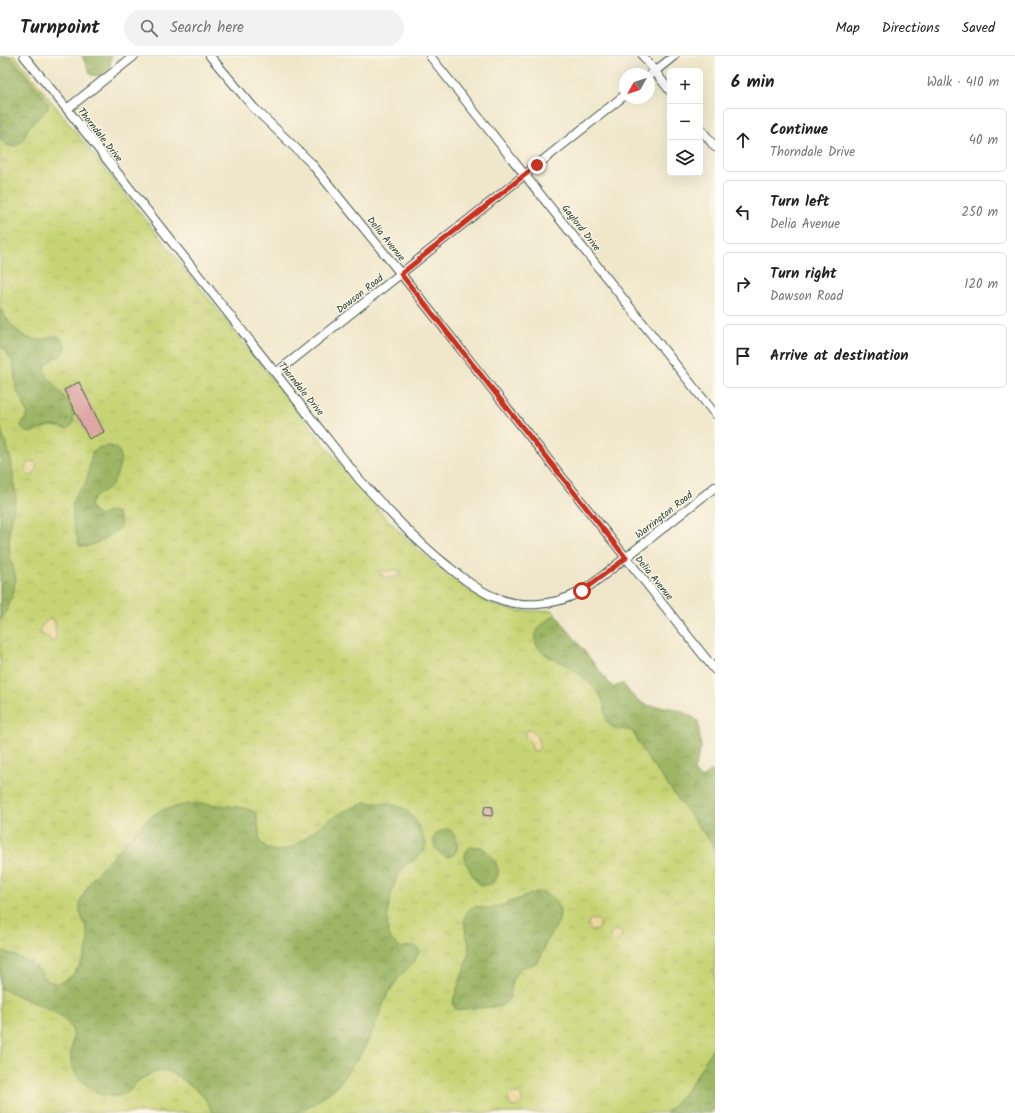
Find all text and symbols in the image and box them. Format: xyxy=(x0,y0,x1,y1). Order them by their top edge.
search box xyxy=(124,10,404,46)
text: Turnpoint xyxy=(20,13,100,43)
text: Search here xyxy=(170,16,244,40)
icon: search xyxy=(138,17,160,39)
text: Map xyxy=(835,17,860,39)
text: Directions xyxy=(882,17,940,39)
text: Saved xyxy=(962,17,995,39)
north arrow xyxy=(619,68,655,104)
map controls xyxy=(667,68,703,176)
button: + xyxy=(667,68,703,104)
text: 6 min xyxy=(731,69,775,96)
text: Walk · 410 m xyxy=(927,72,999,93)
street label: Thorndale Drive xyxy=(74,104,127,166)
button: − xyxy=(667,104,703,140)
text: Continue xyxy=(770,118,828,142)
icon: ahead xyxy=(732,129,754,151)
text: 40 m xyxy=(969,130,998,151)
button: layers xyxy=(667,140,703,176)
text: Thorndale Drive xyxy=(770,142,855,163)
route end xyxy=(528,156,546,174)
text: Turn left xyxy=(770,190,830,214)
street label: Gaylord Drive xyxy=(558,201,605,255)
icon: left xyxy=(732,201,754,223)
text: 250 m xyxy=(961,202,998,223)
street label: Delia Avenue xyxy=(363,213,409,265)
text: Delia Avenue xyxy=(770,214,840,235)
text: Turn right xyxy=(770,262,837,286)
street label: Dawson Road xyxy=(333,270,388,318)
icon: right xyxy=(732,273,754,295)
text: 120 m xyxy=(964,274,998,295)
text: Dawson Road xyxy=(770,286,843,307)
text: Arrive at destination xyxy=(770,344,909,368)
icon: arrive xyxy=(732,345,754,367)
street label: Thorndale Drive xyxy=(274,359,328,420)
street label: Warrington Road xyxy=(632,487,697,543)
street label: Delia Avenue xyxy=(631,552,677,604)
route start xyxy=(573,582,591,600)

